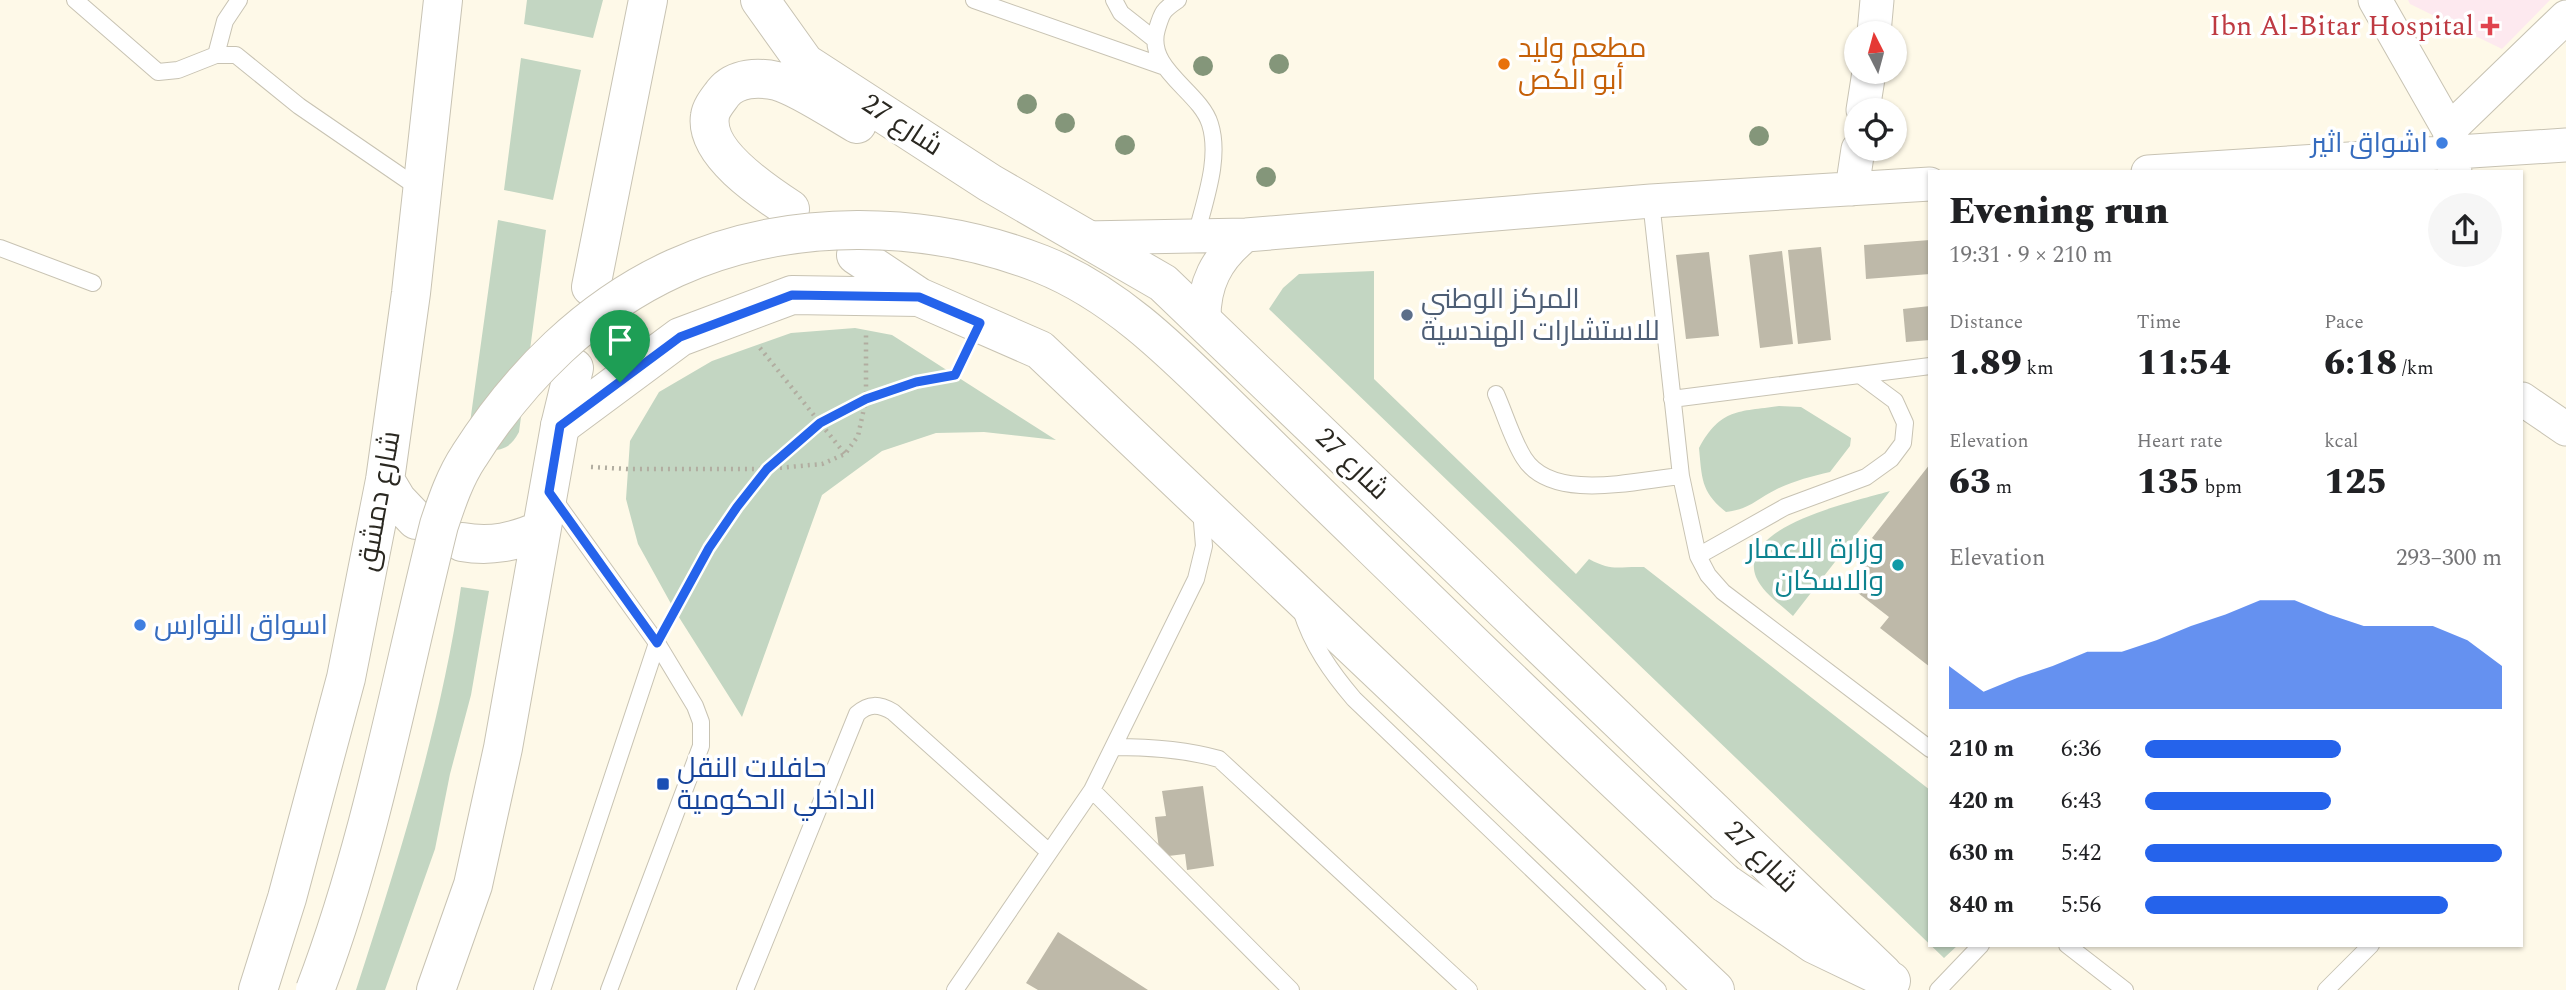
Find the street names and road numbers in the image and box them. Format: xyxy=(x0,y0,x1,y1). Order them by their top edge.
street label: شارع 27 xyxy=(853,83,951,167)
street label: شارع 27 xyxy=(1305,418,1399,510)
street label: شارع دمشق xyxy=(346,427,412,575)
street label: شارع 27 xyxy=(1714,811,1808,903)

